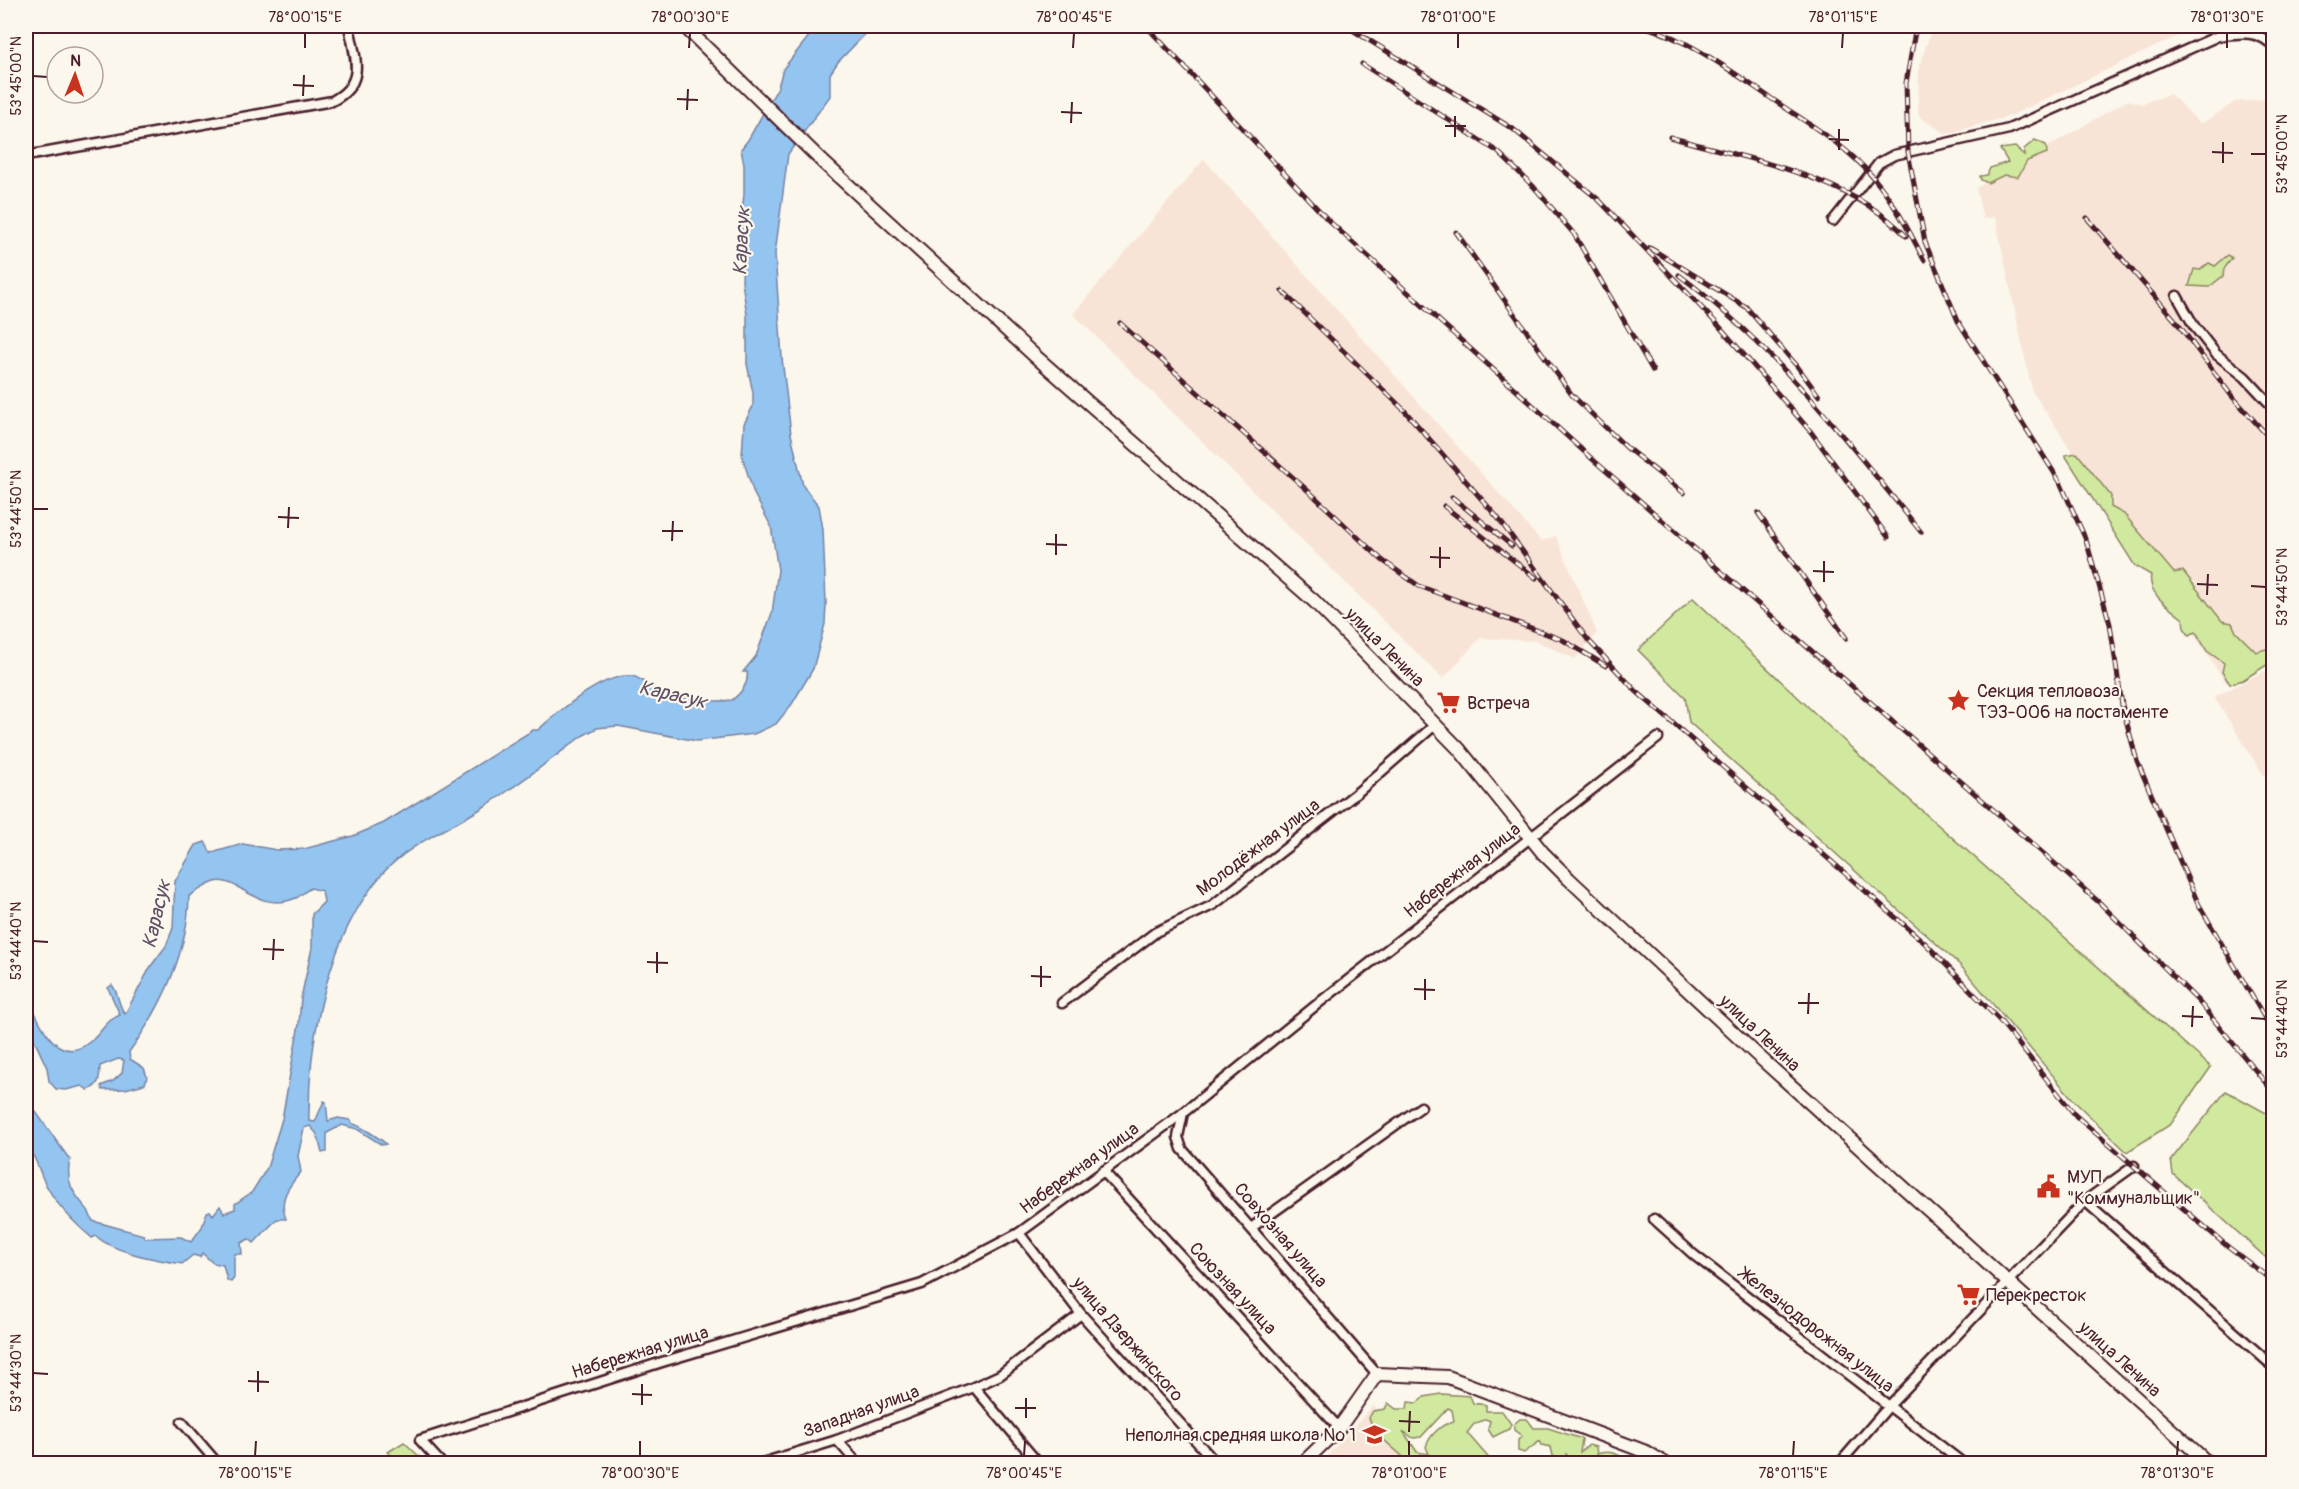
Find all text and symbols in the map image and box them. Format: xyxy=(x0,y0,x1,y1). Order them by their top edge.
text: 78°00'15"E xyxy=(268,8,342,27)
text: 78°00'30"E xyxy=(651,8,729,27)
text: 78°00'45"E xyxy=(1036,8,1112,27)
text: 78°01'00"E xyxy=(1420,8,1496,27)
text: 78°01'15"E xyxy=(1808,8,1878,27)
text: 78°01'30"E xyxy=(2190,8,2264,27)
text: 53°45'00"N xyxy=(7,36,26,116)
north arrow xyxy=(45,45,105,105)
text: N xyxy=(70,51,81,71)
text: 53°45'00"N xyxy=(2273,114,2292,194)
water label: Карасук xyxy=(727,204,756,276)
text: 53°44'50"N xyxy=(7,470,26,548)
text: 53°44'50"N xyxy=(2273,548,2292,626)
street label: улица Ленина xyxy=(1339,602,1429,692)
water label: Карасук xyxy=(637,675,711,715)
place label: Секция тепловоза ТЭ3-006 на постаменте xyxy=(1977,680,2168,724)
place icon: Секция тепловоза ТЭ3-006 на постаменте xyxy=(1946,688,1972,714)
supermarket icon: Встреча xyxy=(1436,690,1462,716)
place label: Встреча xyxy=(1467,692,1530,715)
street label: Молодёжная улица xyxy=(1192,794,1324,901)
street label: Набережная улица xyxy=(1399,818,1525,923)
water label: Карасук xyxy=(137,876,177,950)
text: 53°44'40"N xyxy=(7,902,26,980)
text: 53°44'40"N xyxy=(2273,980,2292,1058)
street label: улица Ленина xyxy=(1714,989,1805,1077)
street label: Набережная улица xyxy=(1015,1117,1143,1219)
place label: МУП "Коммунальщик" xyxy=(2067,1166,2200,1210)
public building icon: МУП "Коммунальщик" xyxy=(2036,1174,2062,1200)
street label: Совхозная улица xyxy=(1229,1178,1332,1293)
street label: Союзная улица xyxy=(1184,1237,1281,1339)
street label: Железнодорожная улица xyxy=(1732,1261,1899,1398)
street label: улица Дзержинского xyxy=(1066,1271,1188,1407)
supermarket icon: Перекресток xyxy=(1955,1282,1981,1308)
place label: Перекресток xyxy=(1986,1284,2086,1307)
street label: улица Ленина xyxy=(2073,1316,2166,1402)
street label: Набережная улица xyxy=(569,1321,711,1384)
text: 53°44'30"N xyxy=(7,1334,26,1412)
street label: Западная улица xyxy=(800,1380,922,1443)
school or university icon: Неполная средняя школа № 1 xyxy=(1361,1422,1387,1448)
place label: Неполная средняя школа № 1 xyxy=(1124,1424,1356,1447)
text: 78°00'15"E xyxy=(218,1464,292,1483)
text: 78°00'30"E xyxy=(601,1464,679,1483)
text: 78°00'45"E xyxy=(986,1464,1062,1483)
text: 78°01'00"E xyxy=(1371,1464,1447,1483)
text: 78°01'15"E xyxy=(1758,1464,1828,1483)
text: 78°01'30"E xyxy=(2140,1464,2214,1483)

